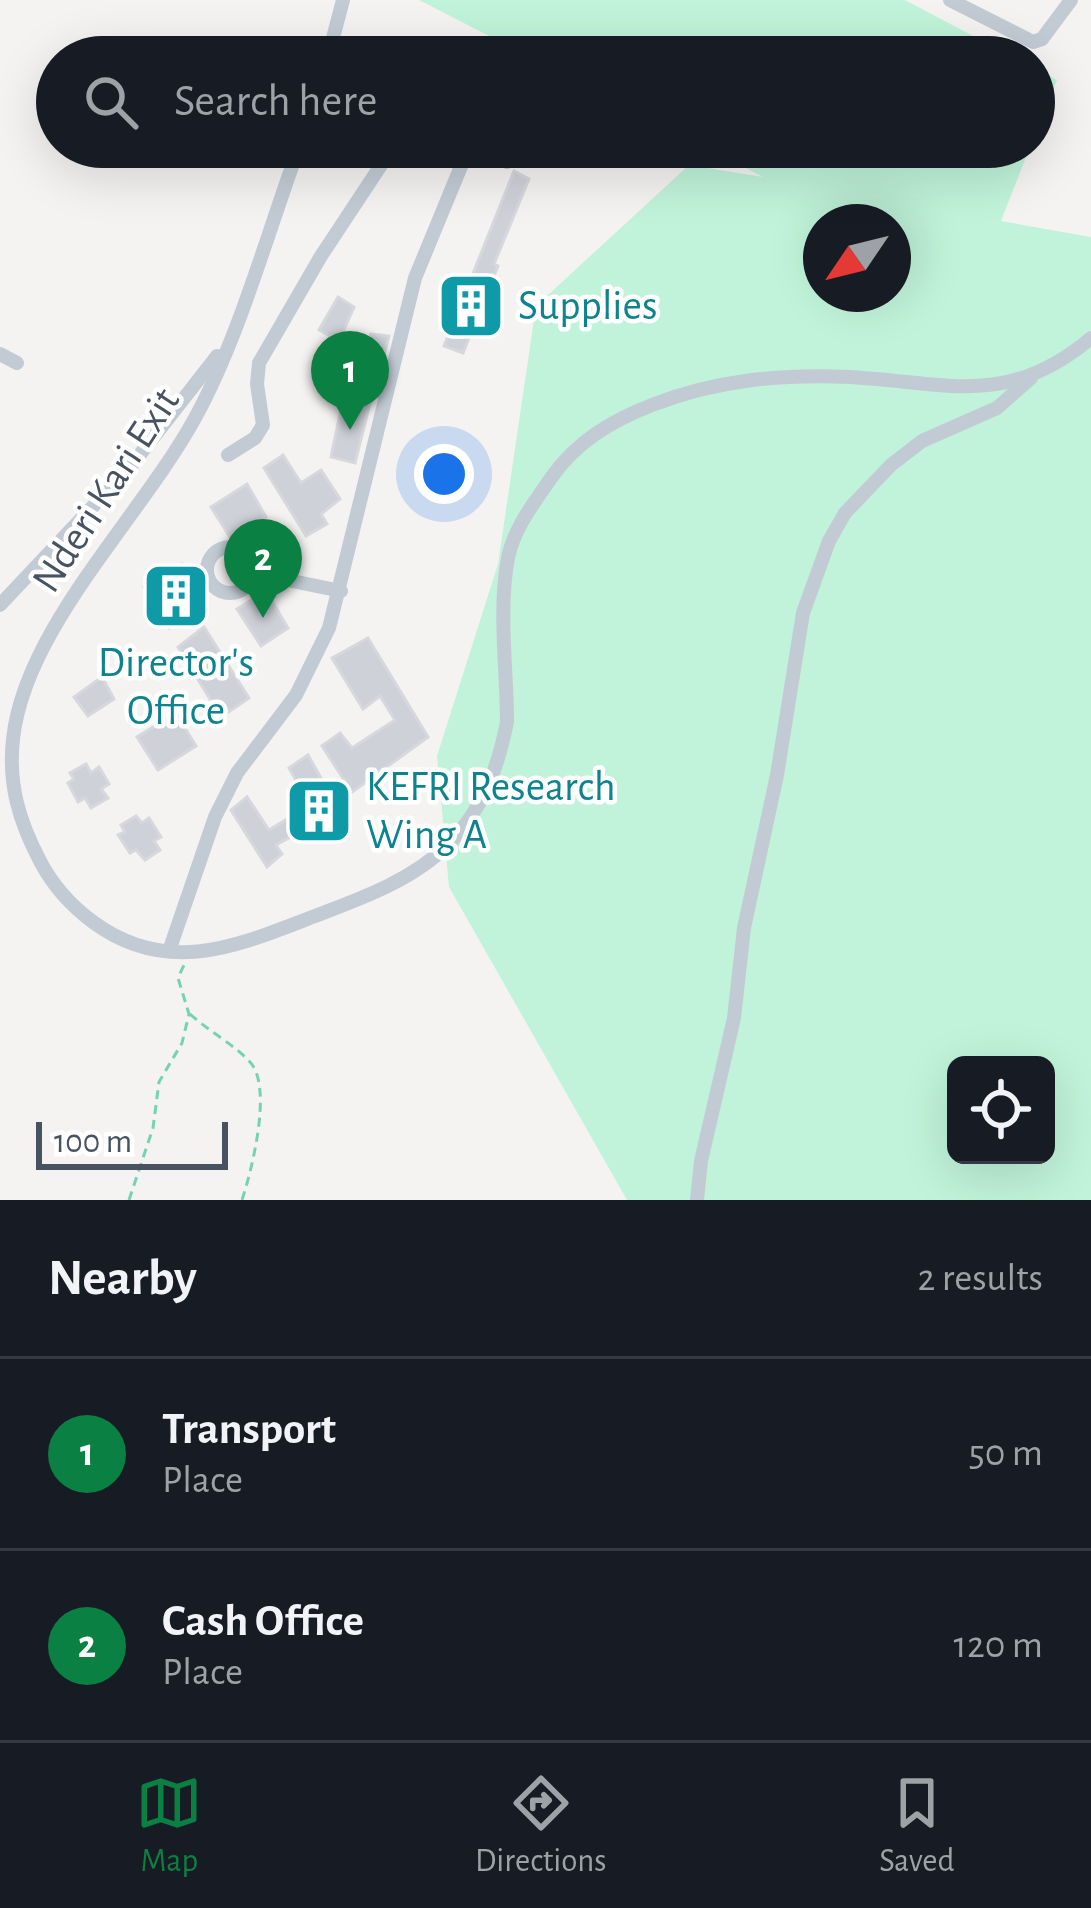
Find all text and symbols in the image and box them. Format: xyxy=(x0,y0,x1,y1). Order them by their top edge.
search box xyxy=(36,36,1055,168)
icon: search xyxy=(78,69,144,135)
text: Search here xyxy=(174,79,377,124)
north arrow xyxy=(803,204,911,312)
building icon: Supplies xyxy=(436,271,506,341)
place label: Supplies xyxy=(518,285,657,327)
pin: 1 xyxy=(311,331,389,430)
street label: Nderi Kari Exit xyxy=(25,380,187,600)
your location xyxy=(414,444,474,504)
pin: 2 xyxy=(224,519,302,618)
building icon: Director's Office xyxy=(141,561,211,631)
place label: Director's Office xyxy=(98,642,254,732)
place label: KEFRI Research Wing A xyxy=(366,766,616,856)
building icon: KEFRI Research Wing A xyxy=(284,776,354,846)
map controls xyxy=(947,1056,1055,1164)
button: locate xyxy=(947,1056,1055,1164)
scale bar xyxy=(36,1116,228,1169)
text: 100 m xyxy=(54,1126,132,1159)
text: Nearby xyxy=(48,1253,197,1304)
text: 2 results xyxy=(917,1259,1043,1298)
text: Transport xyxy=(162,1407,336,1452)
text: 1 xyxy=(80,1434,94,1473)
text: 50 m xyxy=(968,1434,1043,1473)
text: Place xyxy=(162,1461,243,1500)
text: Cash Office xyxy=(162,1599,364,1644)
text: 2 xyxy=(78,1626,96,1665)
text: 120 m xyxy=(954,1626,1043,1665)
text: Place xyxy=(162,1653,243,1692)
tab: Map xyxy=(136,1770,202,1882)
tab: Directions xyxy=(475,1770,606,1882)
tab: Saved xyxy=(879,1770,955,1882)

